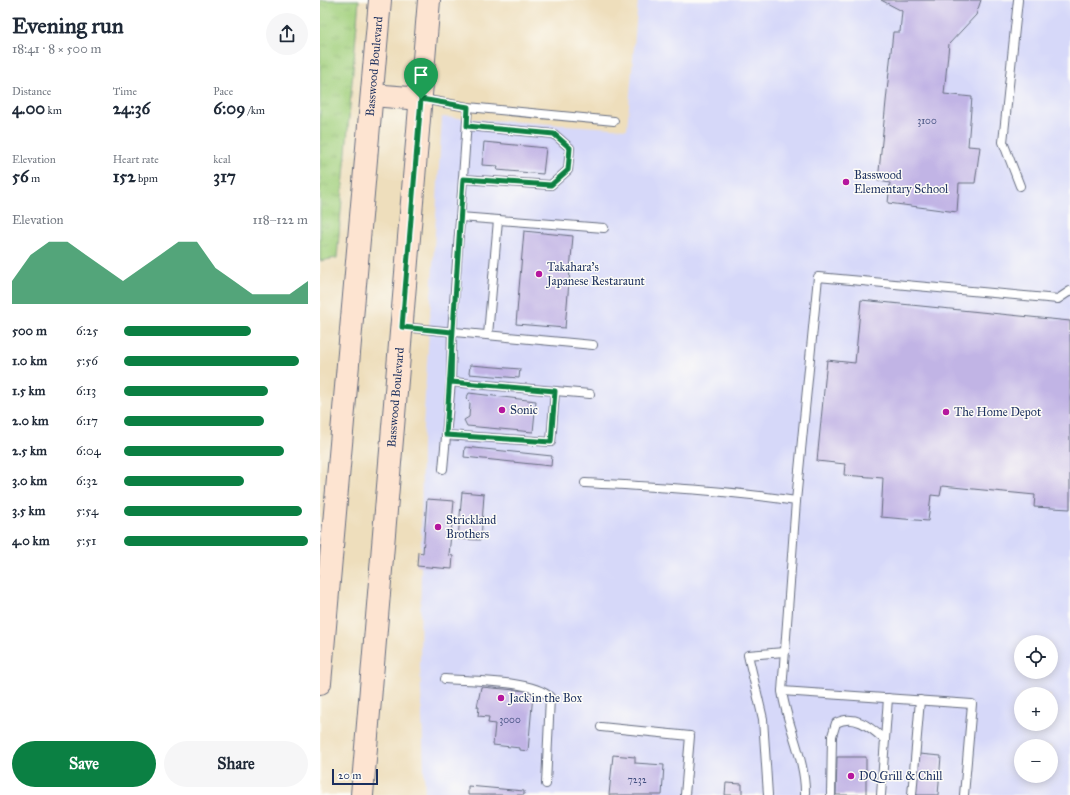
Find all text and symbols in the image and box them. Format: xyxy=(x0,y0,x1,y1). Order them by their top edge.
text: Evening run xyxy=(12,12,124,39)
button: share xyxy=(266,13,308,55)
street label: Basswood Boulevard xyxy=(363,16,386,117)
text: 18:41 · 8 × 500 m xyxy=(12,41,101,57)
pin xyxy=(404,58,438,99)
icon: arrive xyxy=(410,64,432,86)
text: Distance xyxy=(12,85,51,98)
text: Time xyxy=(113,85,137,98)
text: Pace xyxy=(213,85,233,98)
text: 4.00 xyxy=(12,98,45,119)
text: 24:36 xyxy=(113,98,150,119)
text: 6:09 xyxy=(213,98,245,119)
text: km xyxy=(45,104,62,117)
text: /km xyxy=(245,104,265,117)
house number: 3100 xyxy=(917,115,937,127)
text: Elevation xyxy=(12,153,56,166)
text: Heart rate xyxy=(113,153,159,166)
text: kcal xyxy=(213,153,231,166)
text: 56 xyxy=(12,166,29,187)
text: 152 xyxy=(113,166,136,187)
text: 317 xyxy=(213,166,236,187)
place label: Basswood Elementary School xyxy=(854,168,949,196)
text: m xyxy=(29,172,40,185)
text: bpm xyxy=(136,172,158,185)
marker: Basswood Elementary School xyxy=(841,177,851,187)
text: Elevation xyxy=(12,212,64,228)
text: 118–122 m xyxy=(252,212,308,228)
place label: Takahara's Japanese Restaraunt xyxy=(545,260,646,289)
marker: Takahara's Japanese Restaraunt xyxy=(534,269,544,279)
text: 500 m xyxy=(12,323,47,339)
text: 6:25 xyxy=(76,323,98,339)
street label: Basswood Boulevard xyxy=(384,347,407,448)
text: 1.0 km xyxy=(12,353,47,369)
text: 5:56 xyxy=(76,353,98,369)
text: 1.5 km xyxy=(12,383,45,399)
text: 6:13 xyxy=(76,383,96,399)
place label: Sonic xyxy=(510,403,538,417)
marker: Sonic xyxy=(497,405,507,415)
place label: The Home Depot xyxy=(954,405,1042,419)
marker: The Home Depot xyxy=(941,407,951,417)
text: 2.0 km xyxy=(12,413,49,429)
text: 6:17 xyxy=(76,413,98,429)
text: 2.5 km xyxy=(12,443,47,459)
text: 6:04 xyxy=(76,443,101,459)
text: 3.0 km xyxy=(12,473,47,489)
text: 6:32 xyxy=(76,473,98,489)
text: 3.5 km xyxy=(12,503,46,519)
text: 5:54 xyxy=(76,503,98,519)
place label: Strickland Brothers xyxy=(446,513,496,541)
marker: Strickland Brothers xyxy=(433,522,443,532)
text: 4.0 km xyxy=(12,533,50,549)
text: 5:51 xyxy=(76,533,97,549)
map controls xyxy=(1014,635,1058,783)
button: locate xyxy=(1014,635,1058,679)
button: + xyxy=(1014,687,1058,731)
place label: Jack in the Box xyxy=(507,691,583,706)
marker: Jack in the Box xyxy=(496,693,506,703)
house number: 3000 xyxy=(499,714,521,726)
button: − xyxy=(1014,739,1058,783)
button: Save xyxy=(12,741,156,787)
button: Share xyxy=(164,741,308,787)
scale bar xyxy=(332,767,378,786)
text: 20 m xyxy=(338,769,361,782)
place label: DQ Grill & Chill xyxy=(859,769,943,783)
marker: DQ Grill & Chill xyxy=(846,771,856,781)
house number: 7232 xyxy=(627,774,647,786)

